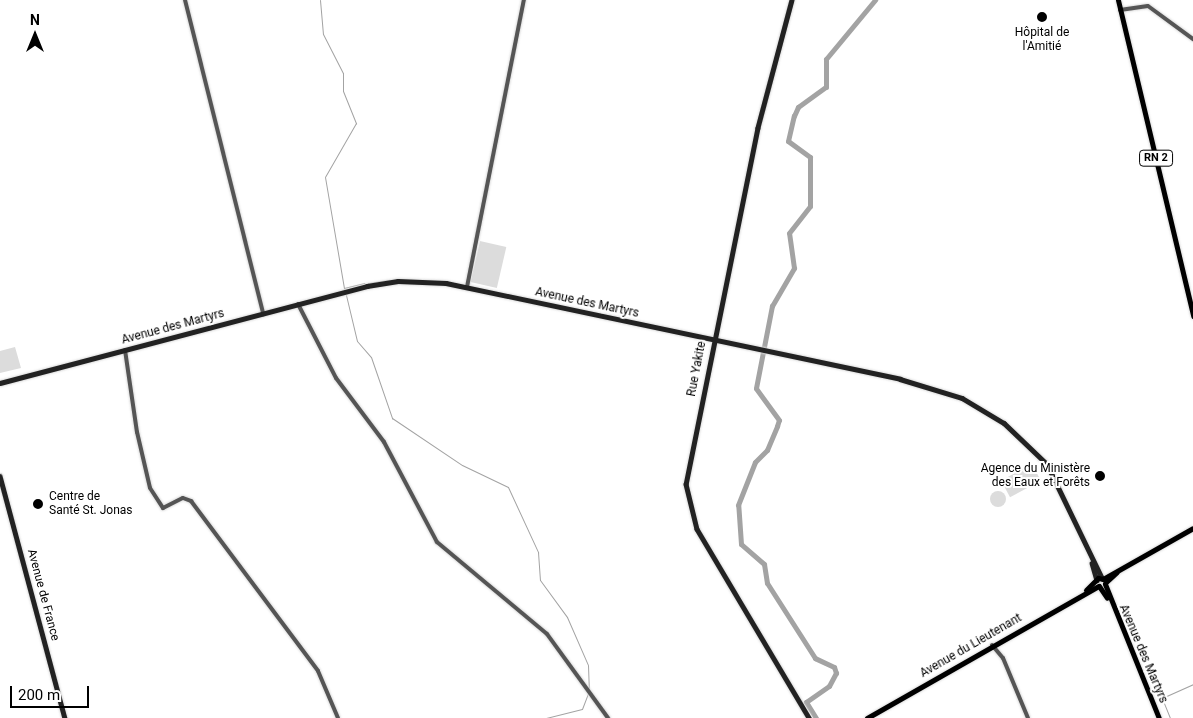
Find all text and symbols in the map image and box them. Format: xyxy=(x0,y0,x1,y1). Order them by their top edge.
north arrow xyxy=(10,10,60,60)
marker: Hôpital de l'Amitié xyxy=(1035,10,1049,24)
text: N xyxy=(30,12,40,28)
place label: Hôpital de l'Amitié xyxy=(1015,26,1069,54)
road number: RN 2 xyxy=(1138,150,1174,167)
street label: Avenue des Martyrs xyxy=(534,285,640,321)
street label: Avenue des Martyrs xyxy=(120,306,226,348)
street label: Rue Yakite xyxy=(685,340,709,398)
place label: Agence du Ministère des Eaux et Forêts xyxy=(981,462,1090,490)
marker: Agence du Ministère des Eaux et Forêts xyxy=(1094,470,1106,482)
place label: Centre de Santé St. Jonas xyxy=(49,490,133,518)
marker: Centre de Santé St. Jonas xyxy=(31,497,45,511)
street label: Avenue de France xyxy=(24,548,62,642)
street label: Avenue des Martyrs xyxy=(1116,603,1170,705)
street label: Avenue du Lieutenant xyxy=(918,611,1024,681)
scale bar xyxy=(12,676,91,708)
text: 200 m xyxy=(18,686,60,704)

